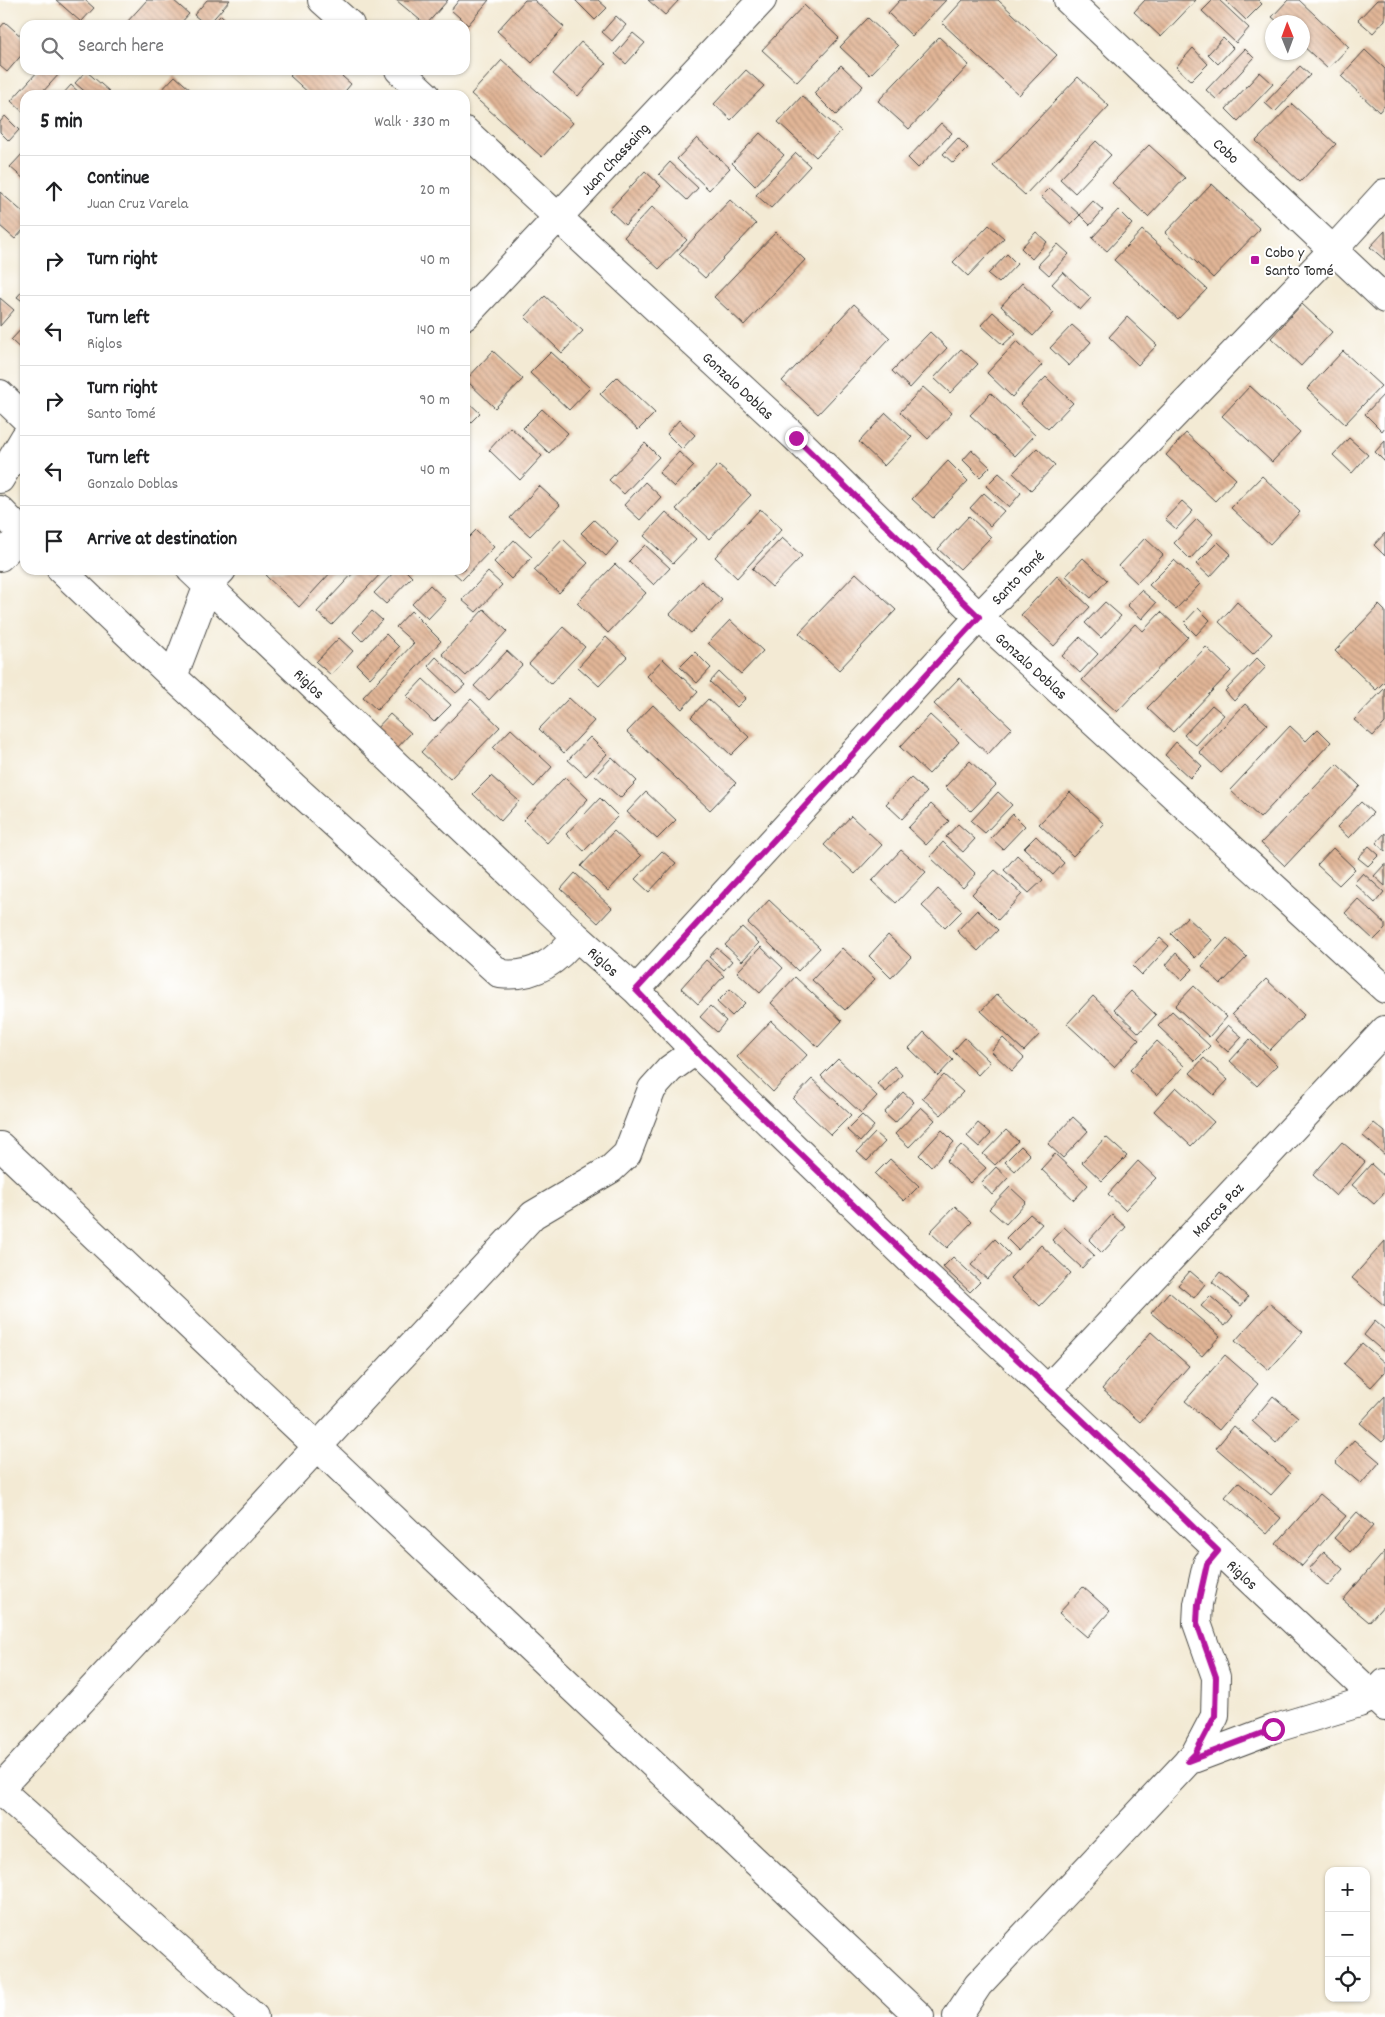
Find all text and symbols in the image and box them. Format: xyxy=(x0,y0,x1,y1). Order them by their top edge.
north arrow xyxy=(1265,15,1310,60)
search box xyxy=(20,20,470,75)
icon: search xyxy=(38,34,66,62)
text: Search here xyxy=(78,34,164,61)
text: 5 min xyxy=(40,108,83,138)
text: Walk · 330 m xyxy=(374,111,450,134)
street label: Juan Chassaing xyxy=(576,118,656,201)
street label: Cobo xyxy=(1207,134,1244,170)
text: Continue xyxy=(87,166,149,193)
icon: ahead xyxy=(40,177,68,205)
text: 20 m xyxy=(420,179,450,202)
text: Juan Cruz Varela xyxy=(87,193,188,216)
place label: Cobo y Santo Tomé xyxy=(1265,242,1334,283)
icon: right xyxy=(40,247,68,275)
text: Turn right xyxy=(87,247,158,274)
text: 40 m xyxy=(420,249,450,272)
marker: Cobo y Santo Tomé xyxy=(1249,254,1261,266)
text: Turn left xyxy=(87,306,150,333)
icon: left xyxy=(40,317,68,345)
text: 140 m xyxy=(416,319,450,342)
text: Riglos xyxy=(87,333,122,356)
street label: Gonzalo Doblas xyxy=(696,347,779,426)
text: Turn right xyxy=(87,376,158,403)
icon: right xyxy=(40,387,68,415)
text: 90 m xyxy=(419,389,450,412)
text: Santo Tomé xyxy=(87,403,156,426)
route end xyxy=(785,427,808,450)
text: Turn left xyxy=(87,446,150,473)
icon: left xyxy=(40,457,68,485)
text: 40 m xyxy=(420,459,450,482)
text: Gonzalo Doblas xyxy=(87,473,178,496)
icon: arrive xyxy=(40,527,68,555)
text: Arrive at destination xyxy=(87,527,237,554)
street label: Santo Tomé xyxy=(987,546,1051,611)
street label: Gonzalo Doblas xyxy=(989,628,1072,706)
street label: Riglos xyxy=(288,664,329,706)
street label: Riglos xyxy=(581,942,623,983)
street label: Marcos Paz xyxy=(1187,1178,1250,1243)
street label: Riglos xyxy=(1221,1555,1262,1596)
route start xyxy=(1262,1718,1285,1741)
map controls xyxy=(1325,1867,1370,2002)
button: + xyxy=(1325,1867,1370,1912)
button: − xyxy=(1325,1912,1370,1957)
button: locate xyxy=(1325,1957,1370,2002)

